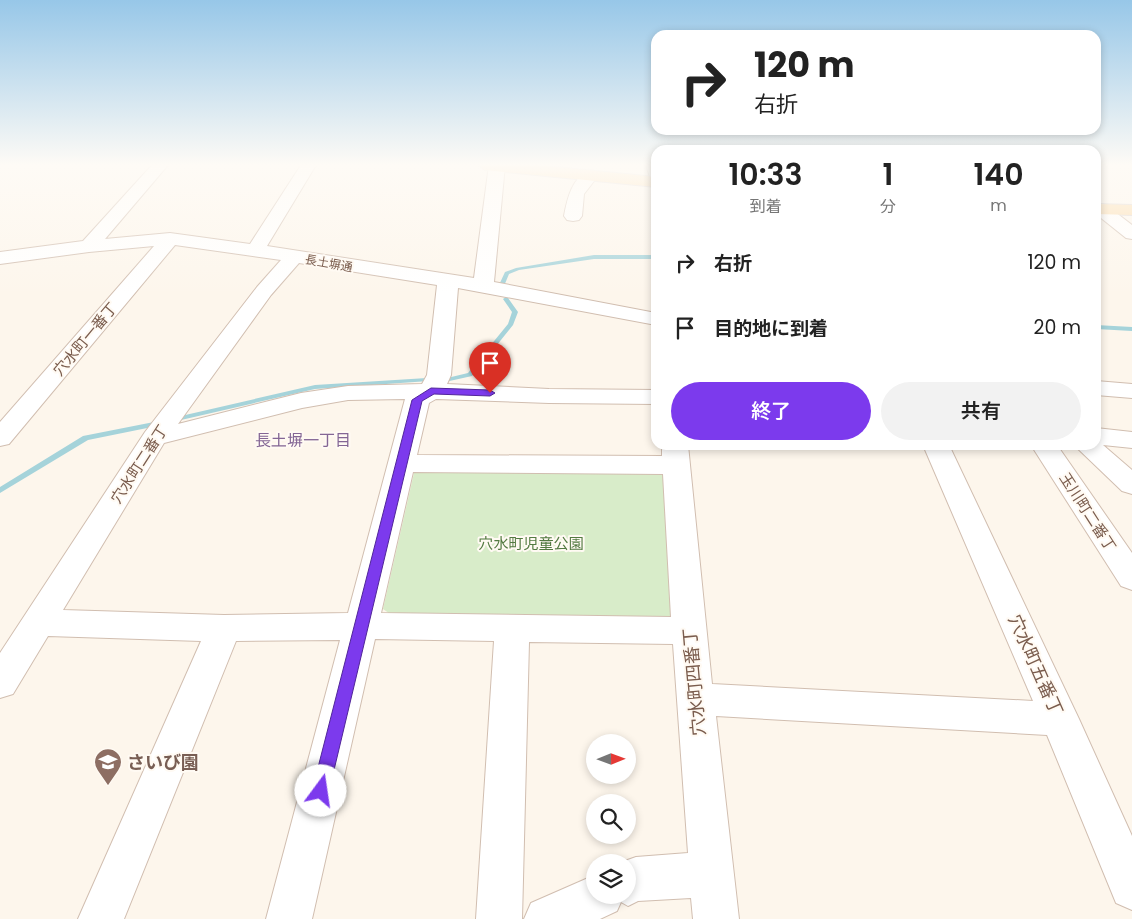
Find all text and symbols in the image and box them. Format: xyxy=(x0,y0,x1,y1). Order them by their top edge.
text: 120 m xyxy=(754,40,854,89)
icon: right xyxy=(671,50,736,115)
text: 右折 xyxy=(754,89,798,120)
text: 10:33 xyxy=(728,153,803,196)
text: 1 xyxy=(883,153,893,196)
text: 140 xyxy=(973,153,1024,196)
text: m xyxy=(990,194,1007,217)
text: 到着 xyxy=(749,195,782,218)
text: 分 xyxy=(880,195,896,218)
icon: right xyxy=(671,249,699,277)
text: 120 m xyxy=(1027,249,1081,276)
street label: 長土塀通 xyxy=(304,250,354,276)
text: 右折 xyxy=(714,250,752,277)
street label: 穴水町一番丁 xyxy=(48,298,122,380)
icon: arrive xyxy=(671,314,699,342)
text: 20 m xyxy=(1033,314,1081,341)
text: 目的地に到着 xyxy=(714,315,828,342)
pin xyxy=(469,342,511,393)
icon: arrive xyxy=(476,349,504,377)
button: 終了 xyxy=(671,382,871,440)
button: 共有 xyxy=(881,382,1081,440)
street label: 穴水町二番丁 xyxy=(106,421,172,507)
district label: 長土塀一丁目 xyxy=(255,429,351,452)
street label: 玉川町二番丁 xyxy=(1055,469,1121,555)
park label: 穴水町児童公園 xyxy=(478,533,584,554)
street label: 穴水町五番丁 xyxy=(1003,611,1069,719)
street label: 穴水町四番丁 xyxy=(677,627,711,737)
north arrow xyxy=(586,734,636,784)
map controls xyxy=(586,734,636,904)
school or university icon: さいび園 xyxy=(93,747,123,786)
place label: さいび園 xyxy=(127,750,199,775)
position arrow xyxy=(294,764,346,816)
button: search xyxy=(586,794,636,844)
button: layers xyxy=(586,854,636,904)

